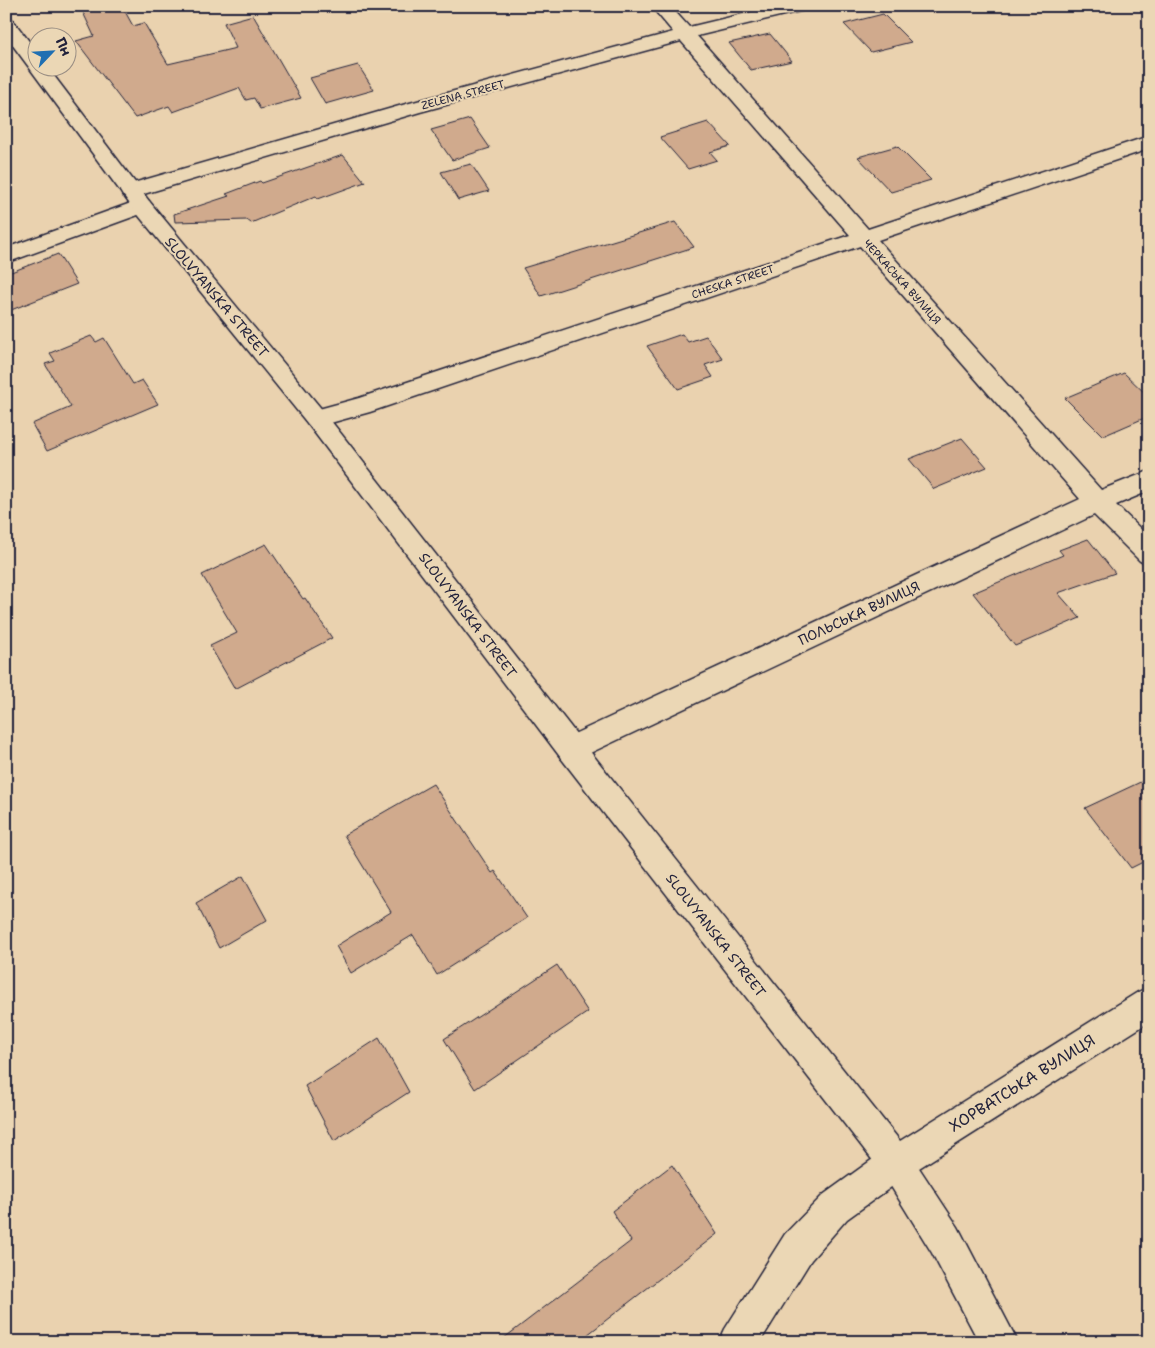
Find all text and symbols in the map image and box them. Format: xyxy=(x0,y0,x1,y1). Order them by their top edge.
north arrow xyxy=(28,28,78,78)
text: Пн xyxy=(52,34,76,59)
street label: ZELENA STREET xyxy=(420,77,507,113)
street label: SLOLVYANSKA STREET xyxy=(161,233,273,361)
street label: ЧЕРКАСЬКА ВУЛИЦЯ xyxy=(860,236,944,328)
street label: CHESKA STREET xyxy=(690,261,776,302)
street label: SLOLVYANSKA STREET xyxy=(415,549,521,681)
street label: ПОЛЬСЬКА ВУЛИЦЯ xyxy=(795,577,923,649)
street label: SLOLVYANSKA STREET xyxy=(662,870,770,1001)
street label: ХОРВАТСЬКА ВУЛИЦЯ xyxy=(945,1030,1099,1136)

